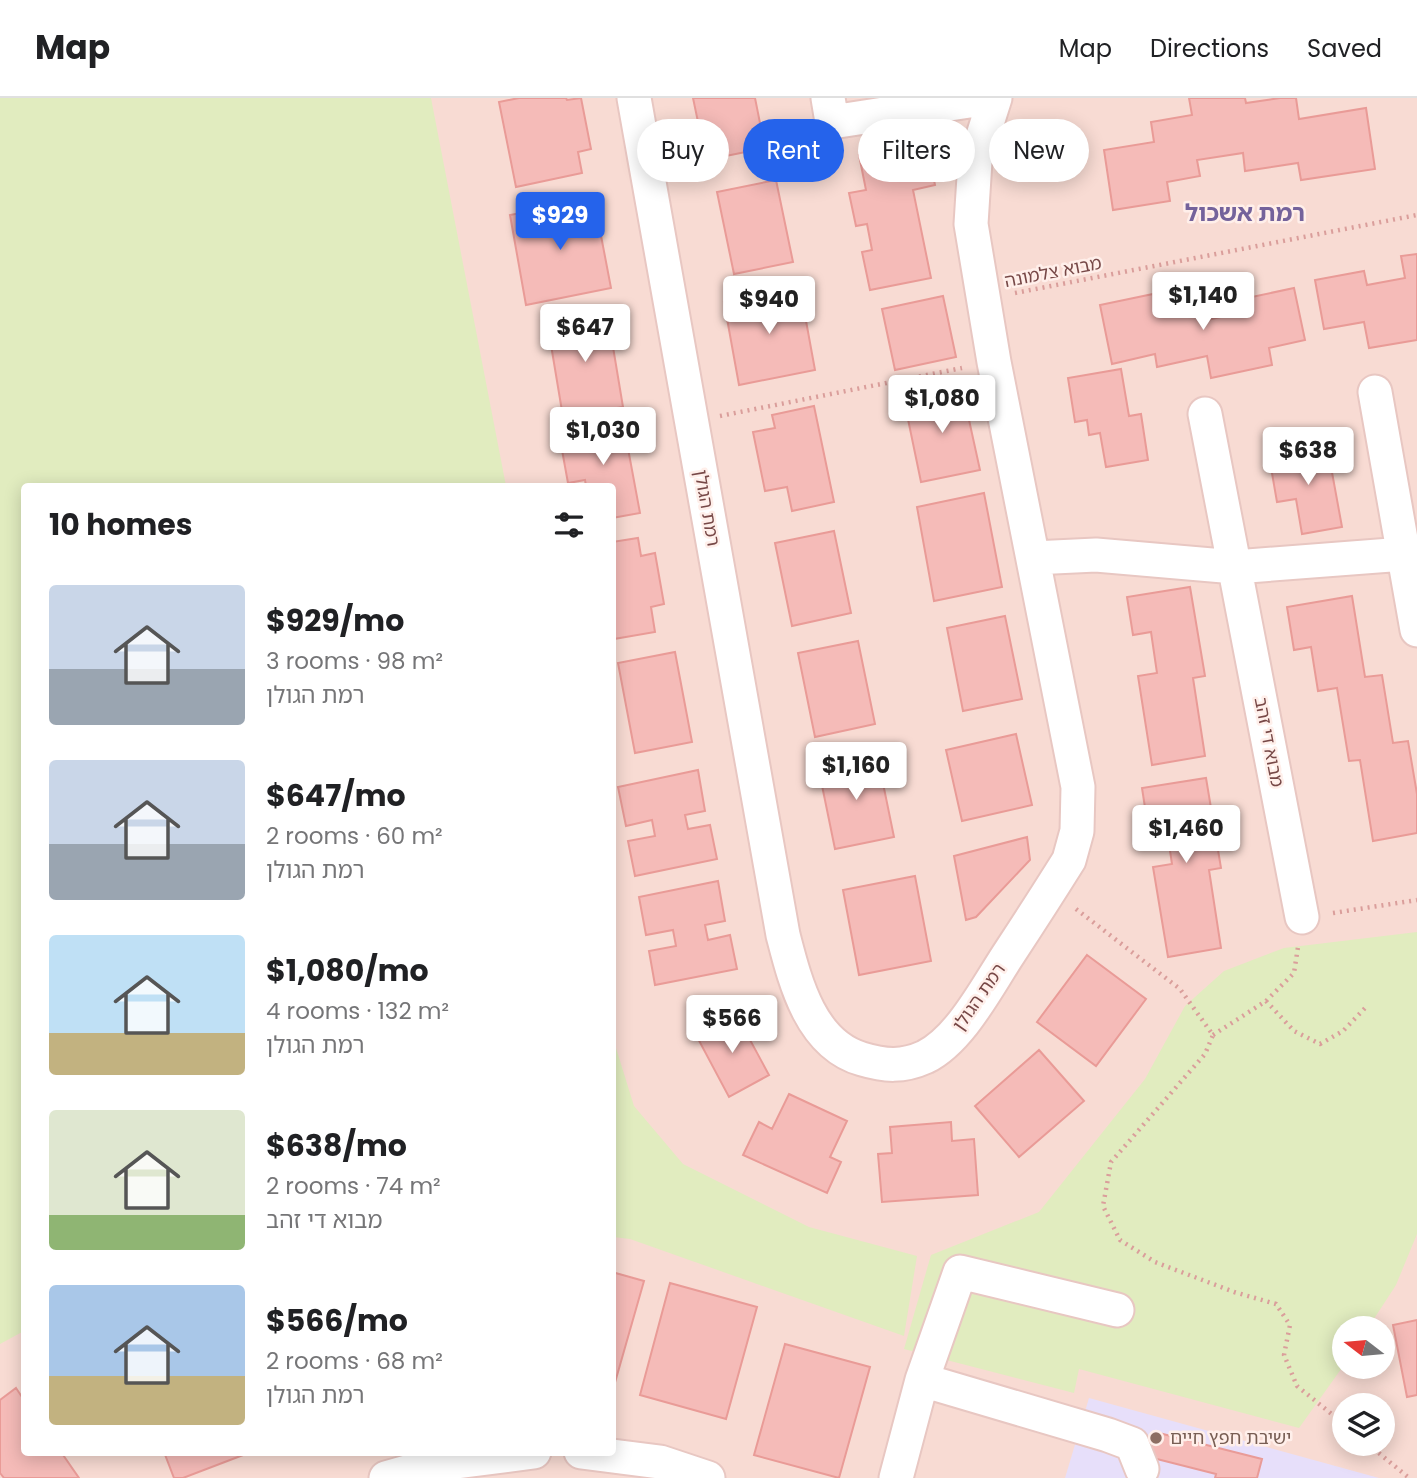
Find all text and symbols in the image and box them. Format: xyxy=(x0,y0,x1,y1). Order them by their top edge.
text: Map xyxy=(35,24,110,71)
text: Map xyxy=(1059,32,1112,65)
text: Directions xyxy=(1150,32,1269,65)
text: Saved xyxy=(1307,32,1382,65)
chip: Buy xyxy=(637,119,729,182)
chip: Rent xyxy=(743,119,844,182)
chip: Filters xyxy=(858,119,975,182)
chip: New xyxy=(989,119,1089,182)
pin: $929 xyxy=(519,192,601,252)
district label: רמת אשכול xyxy=(1185,196,1305,229)
text: $929 xyxy=(532,199,588,231)
street label: מבוא צלמונה xyxy=(1002,250,1104,293)
pin: $1,140 xyxy=(1146,272,1260,332)
pin: $940 xyxy=(728,276,810,336)
text: $1,140 xyxy=(1168,279,1238,311)
text: $940 xyxy=(739,283,799,315)
pin: $647 xyxy=(544,304,626,364)
text: $647 xyxy=(556,311,614,343)
pin: $1,080 xyxy=(885,376,999,435)
text: $1,080 xyxy=(904,382,980,414)
pin: $1,030 xyxy=(546,408,660,467)
text: $1,030 xyxy=(566,414,640,446)
pin: $638 xyxy=(1267,428,1349,487)
text: $638 xyxy=(1279,434,1337,466)
street label: רמת הגולן xyxy=(688,468,726,548)
text: 10 homes xyxy=(49,503,193,546)
icon: filters xyxy=(550,506,588,544)
text: $929/mo xyxy=(266,599,404,642)
icon: home xyxy=(105,613,189,697)
text: 3 rooms · 98 m² xyxy=(266,645,443,677)
text: רמת הגולן xyxy=(266,679,364,711)
street label: מבוא די זהב xyxy=(1249,695,1290,789)
pin: $1,160 xyxy=(799,742,913,802)
text: $1,160 xyxy=(822,749,890,781)
text: $647/mo xyxy=(266,774,406,817)
icon: home xyxy=(105,788,189,872)
pin: $1,460 xyxy=(1129,806,1243,865)
text: $1,460 xyxy=(1148,812,1224,844)
text: 2 rooms · 60 m² xyxy=(266,820,443,852)
text: רמת הגולן xyxy=(266,854,364,886)
text: $1,080/mo xyxy=(266,949,429,992)
street label: רמת הגולן xyxy=(946,958,1011,1035)
icon: home xyxy=(105,963,189,1047)
text: 4 rooms · 132 m² xyxy=(266,995,449,1027)
pin: $566 xyxy=(691,996,773,1055)
text: $566 xyxy=(702,1002,762,1034)
text: רמת הגולן xyxy=(266,1029,364,1061)
text: $638/mo xyxy=(266,1124,407,1167)
icon: home xyxy=(105,1138,189,1222)
text: 2 rooms · 74 m² xyxy=(266,1170,441,1202)
text: מבוא די זהב xyxy=(266,1204,383,1236)
text: $566/mo xyxy=(266,1299,408,1342)
icon: home xyxy=(105,1313,189,1397)
north arrow xyxy=(1332,1316,1395,1379)
map controls xyxy=(1332,1316,1395,1456)
text: 2 rooms · 68 m² xyxy=(266,1345,443,1377)
text: רמת הגולן xyxy=(266,1379,364,1411)
button: layers xyxy=(1332,1393,1395,1456)
place label: ישיבת חפץ חיים xyxy=(1170,1425,1291,1450)
marker: ישיבת חפץ חיים xyxy=(1148,1430,1164,1446)

